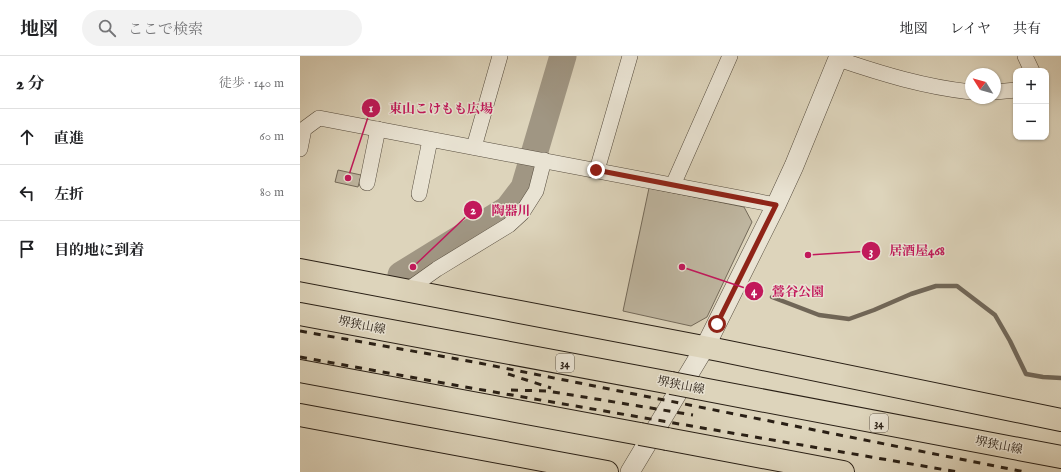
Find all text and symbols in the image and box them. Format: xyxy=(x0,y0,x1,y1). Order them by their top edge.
search box xyxy=(82,10,362,46)
icon: search xyxy=(96,17,118,39)
text: 地図 xyxy=(20,18,58,42)
text: ここで検索 xyxy=(128,20,203,39)
text: 地図 xyxy=(900,20,928,38)
text: レイヤ xyxy=(950,20,991,38)
text: 共有 xyxy=(1013,20,1041,38)
north arrow xyxy=(965,68,1001,104)
map controls xyxy=(1013,68,1049,140)
button: + xyxy=(1013,68,1049,104)
text: 2 分 xyxy=(16,74,45,95)
text: 徒歩 · 140 m xyxy=(219,75,284,92)
callout: 東山こけもも広場 xyxy=(361,96,501,121)
text: 1 xyxy=(369,101,374,116)
text: 東山こけもも広場 xyxy=(389,101,493,118)
button: − xyxy=(1013,104,1049,140)
icon: ahead xyxy=(16,126,38,148)
text: 60 m xyxy=(259,128,284,145)
text: 直進 xyxy=(54,129,84,148)
route end xyxy=(587,161,605,179)
icon: left xyxy=(16,182,38,204)
text: 80 m xyxy=(260,184,284,201)
text: 左折 xyxy=(54,185,84,204)
callout: 陶器川 xyxy=(463,198,538,223)
text: 2 xyxy=(470,203,476,218)
text: 陶器川 xyxy=(491,203,531,220)
icon: arrive xyxy=(16,238,38,260)
callout: 居酒屋468 xyxy=(861,238,953,263)
text: 目的地に到着 xyxy=(54,241,144,260)
text: 居酒屋468 xyxy=(889,243,945,260)
text: 3 xyxy=(869,244,873,259)
callout: 鶯谷公園 xyxy=(744,279,832,304)
text: 4 xyxy=(751,284,758,299)
text: 鶯谷公園 xyxy=(772,284,824,301)
street label: 堺狭山線 xyxy=(337,314,387,337)
route start xyxy=(708,315,726,333)
road number: 34 xyxy=(556,354,574,372)
street label: 堺狭山線 xyxy=(656,374,706,397)
road number: 34 xyxy=(870,414,888,432)
street label: 堺狭山線 xyxy=(974,434,1024,457)

